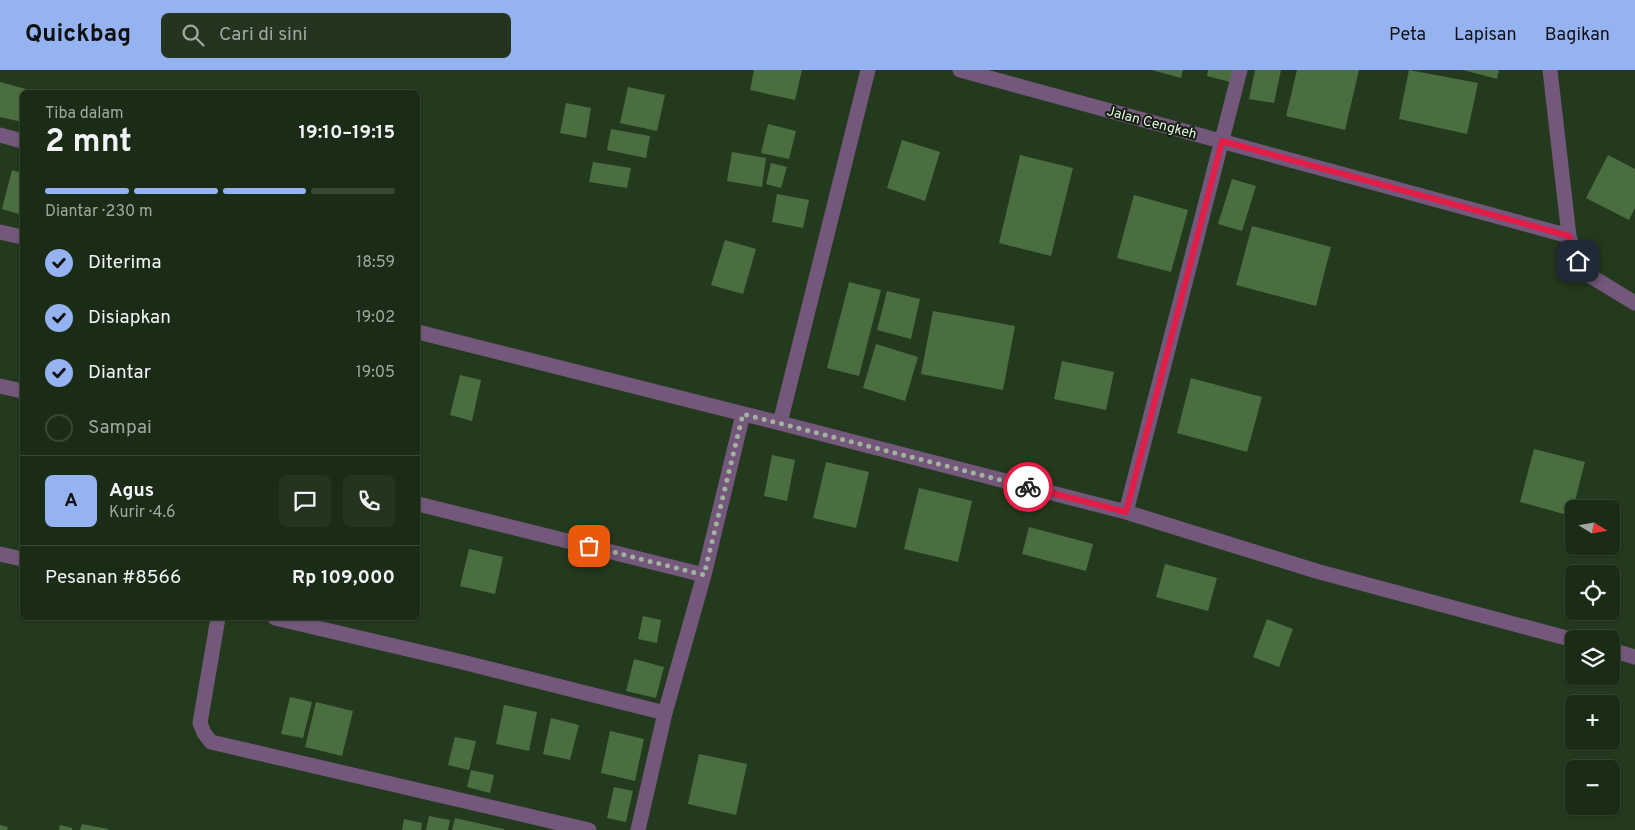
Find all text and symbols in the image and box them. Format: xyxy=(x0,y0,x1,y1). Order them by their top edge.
search box xyxy=(161,13,511,58)
text: Quickbag xyxy=(25,20,131,50)
icon: search xyxy=(179,21,207,49)
text: Cari di sini xyxy=(219,23,307,47)
text: Peta xyxy=(1389,24,1426,47)
text: Lapisan xyxy=(1454,24,1517,47)
text: Bagikan xyxy=(1545,24,1610,47)
street label: Jalan Cengkeh xyxy=(1105,103,1199,144)
text: Tiba dalam xyxy=(45,104,124,124)
text: 19:10–19:15 xyxy=(298,121,395,145)
text: 2 mnt xyxy=(45,123,132,163)
text: Diantar · 230 m xyxy=(45,202,152,222)
pin xyxy=(1557,240,1599,282)
icon: home xyxy=(1564,247,1592,275)
icon: check xyxy=(45,249,73,277)
text: Diterima xyxy=(88,251,162,275)
text: 18:59 xyxy=(356,253,395,273)
icon: check xyxy=(45,304,73,332)
text: Disiapkan xyxy=(88,306,171,330)
text: 19:02 xyxy=(356,308,395,328)
icon: check xyxy=(45,359,73,387)
text: Diantar xyxy=(88,361,151,385)
text: 19:05 xyxy=(356,363,395,383)
text: Sampai xyxy=(88,416,152,440)
courier xyxy=(1003,462,1053,512)
icon: bike xyxy=(1014,473,1042,501)
button: chat xyxy=(279,475,331,527)
button: phone xyxy=(343,475,395,527)
text: Agus xyxy=(109,479,154,503)
text: A xyxy=(64,489,78,513)
north arrow xyxy=(1565,500,1620,555)
map controls xyxy=(1565,500,1620,815)
text: Kurir · 4.6 xyxy=(109,503,176,523)
pin xyxy=(568,525,610,567)
icon: bag xyxy=(575,532,603,560)
button: locate xyxy=(1565,565,1620,620)
text: Pesanan #8566 xyxy=(45,566,181,590)
text: Rp 109,000 xyxy=(292,566,395,590)
button: layers xyxy=(1565,630,1620,685)
button: + xyxy=(1565,695,1620,750)
button: − xyxy=(1565,760,1620,815)

